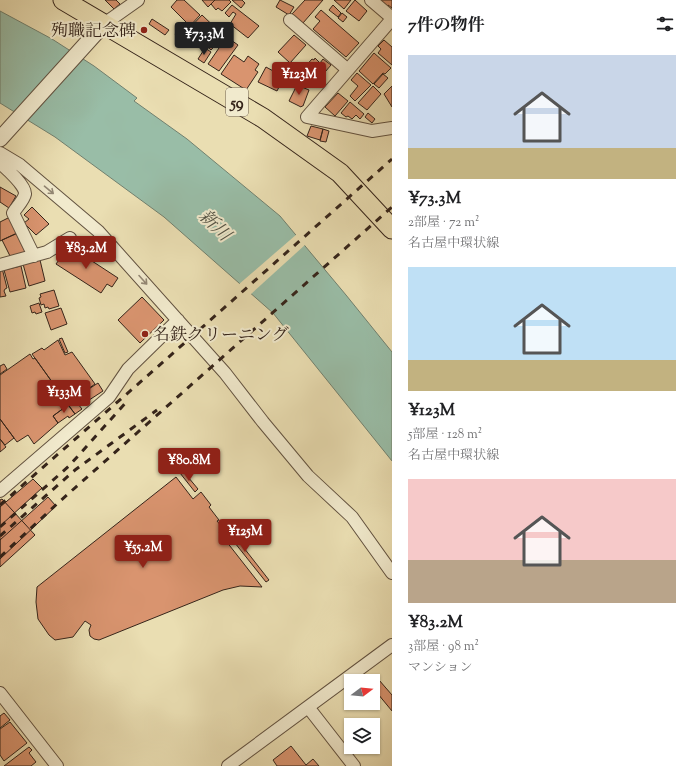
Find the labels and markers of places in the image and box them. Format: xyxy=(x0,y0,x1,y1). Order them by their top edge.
place label: 殉職記念碑 xyxy=(51,20,136,44)
pin: ¥73.3M xyxy=(171,22,237,56)
marker: 殉職記念碑 xyxy=(139,25,149,35)
pin: ¥123M xyxy=(271,62,327,96)
pin: ¥83.2M xyxy=(53,236,119,270)
place label: 名鉄クリーニング xyxy=(153,324,289,348)
marker: 名鉄クリーニング xyxy=(140,329,150,339)
pin: ¥133M xyxy=(36,380,92,414)
pin: ¥80.8M xyxy=(156,448,222,482)
pin: ¥125M xyxy=(217,519,273,553)
pin: ¥55.2M xyxy=(110,535,176,569)

